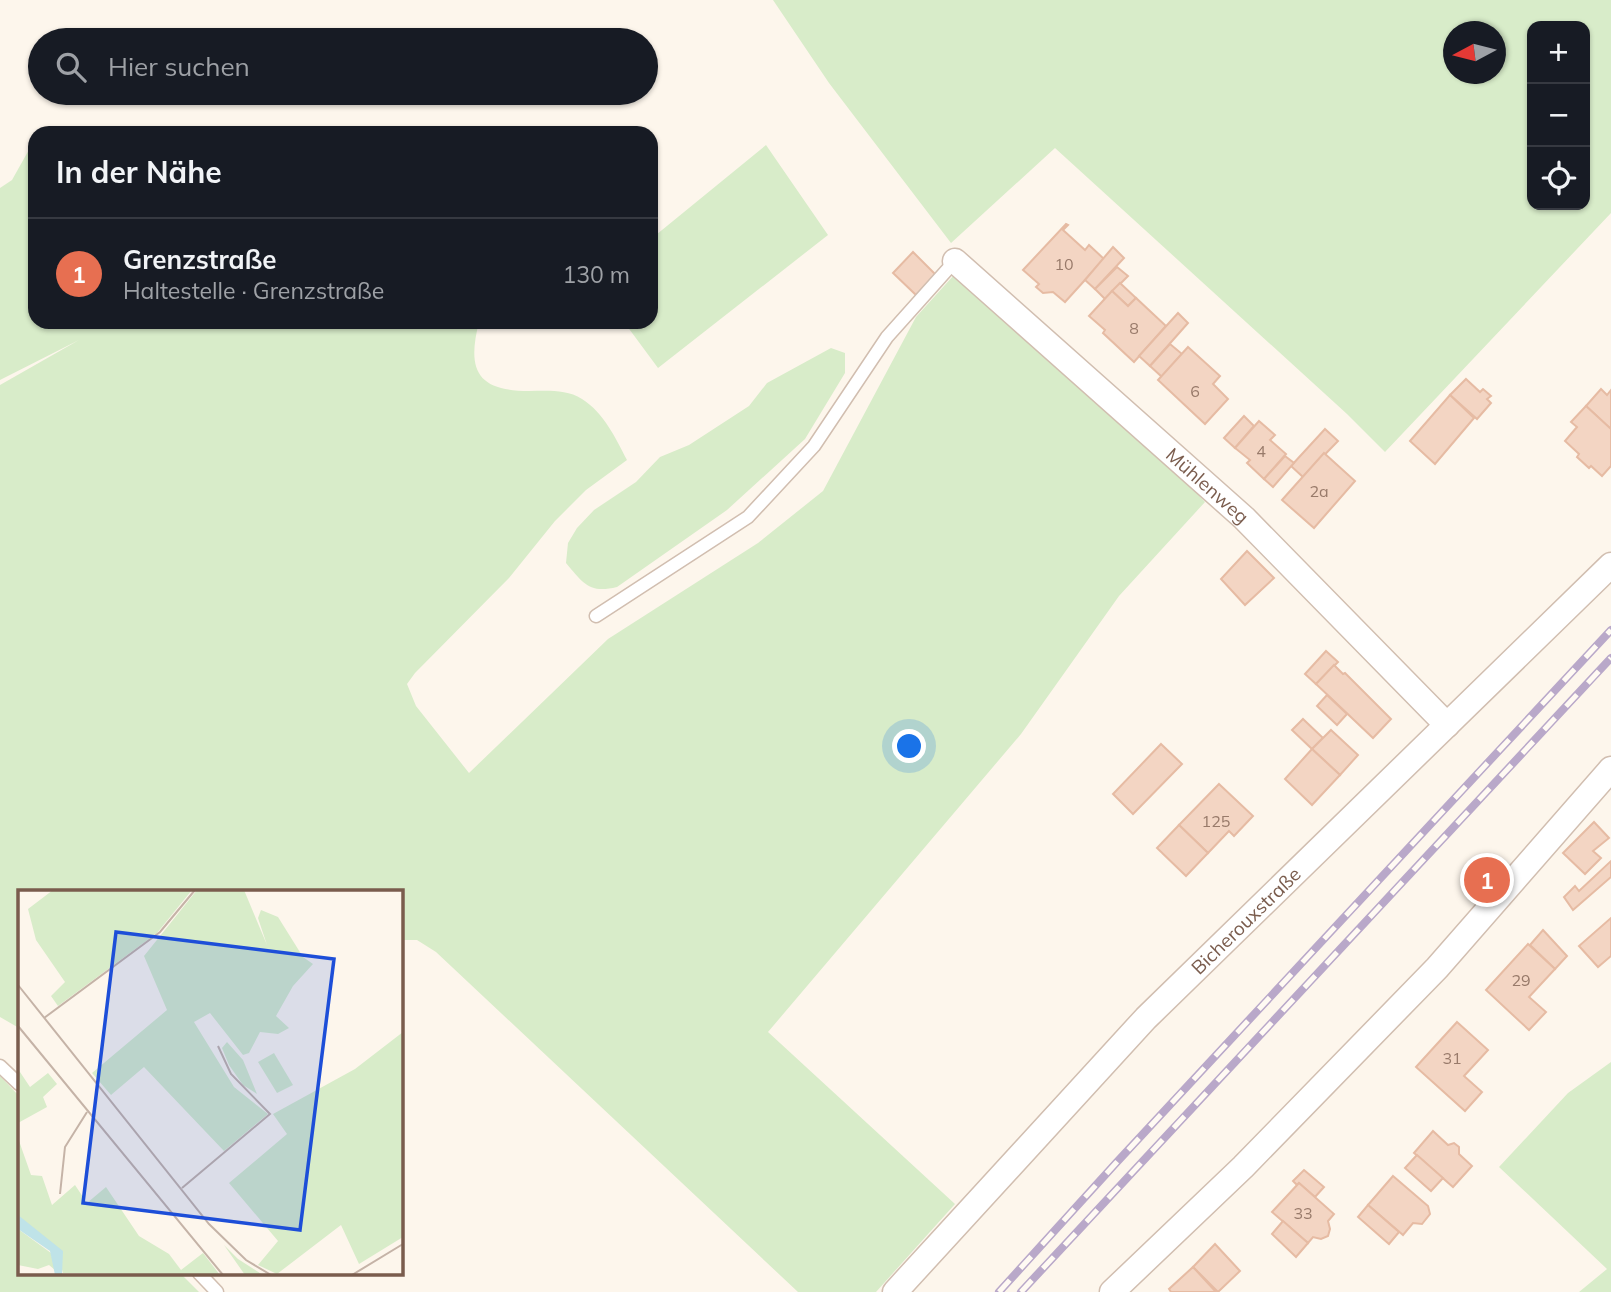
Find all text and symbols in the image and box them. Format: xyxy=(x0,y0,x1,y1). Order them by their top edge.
north arrow xyxy=(1443,21,1506,84)
map controls xyxy=(1527,21,1590,210)
button: + xyxy=(1527,21,1590,84)
search box xyxy=(28,28,658,105)
icon: search xyxy=(52,48,90,86)
text: Hier suchen xyxy=(108,50,250,83)
button: − xyxy=(1527,84,1590,147)
button: locate xyxy=(1527,147,1590,210)
text: In der Nähe xyxy=(56,153,222,191)
text: Grenzstraße xyxy=(123,243,276,276)
house number: 10 xyxy=(1054,254,1074,274)
text: 1 xyxy=(72,260,86,289)
text: 130 m xyxy=(562,260,630,289)
text: Haltestelle · Grenzstraße xyxy=(123,276,384,305)
house number: 8 xyxy=(1129,318,1139,338)
house number: 6 xyxy=(1190,381,1200,401)
house number: 4 xyxy=(1256,441,1266,461)
street label: Mühlenweg xyxy=(1161,443,1254,529)
house number: 2a xyxy=(1309,481,1329,501)
your location xyxy=(892,729,926,763)
house number: 125 xyxy=(1202,811,1230,831)
pin: 1 xyxy=(1464,854,1510,906)
street label: Bicherouxstraße xyxy=(1186,862,1306,979)
inset map xyxy=(18,890,402,1274)
house number: 29 xyxy=(1511,970,1531,990)
house number: 31 xyxy=(1442,1048,1462,1068)
house number: 33 xyxy=(1293,1203,1313,1223)

